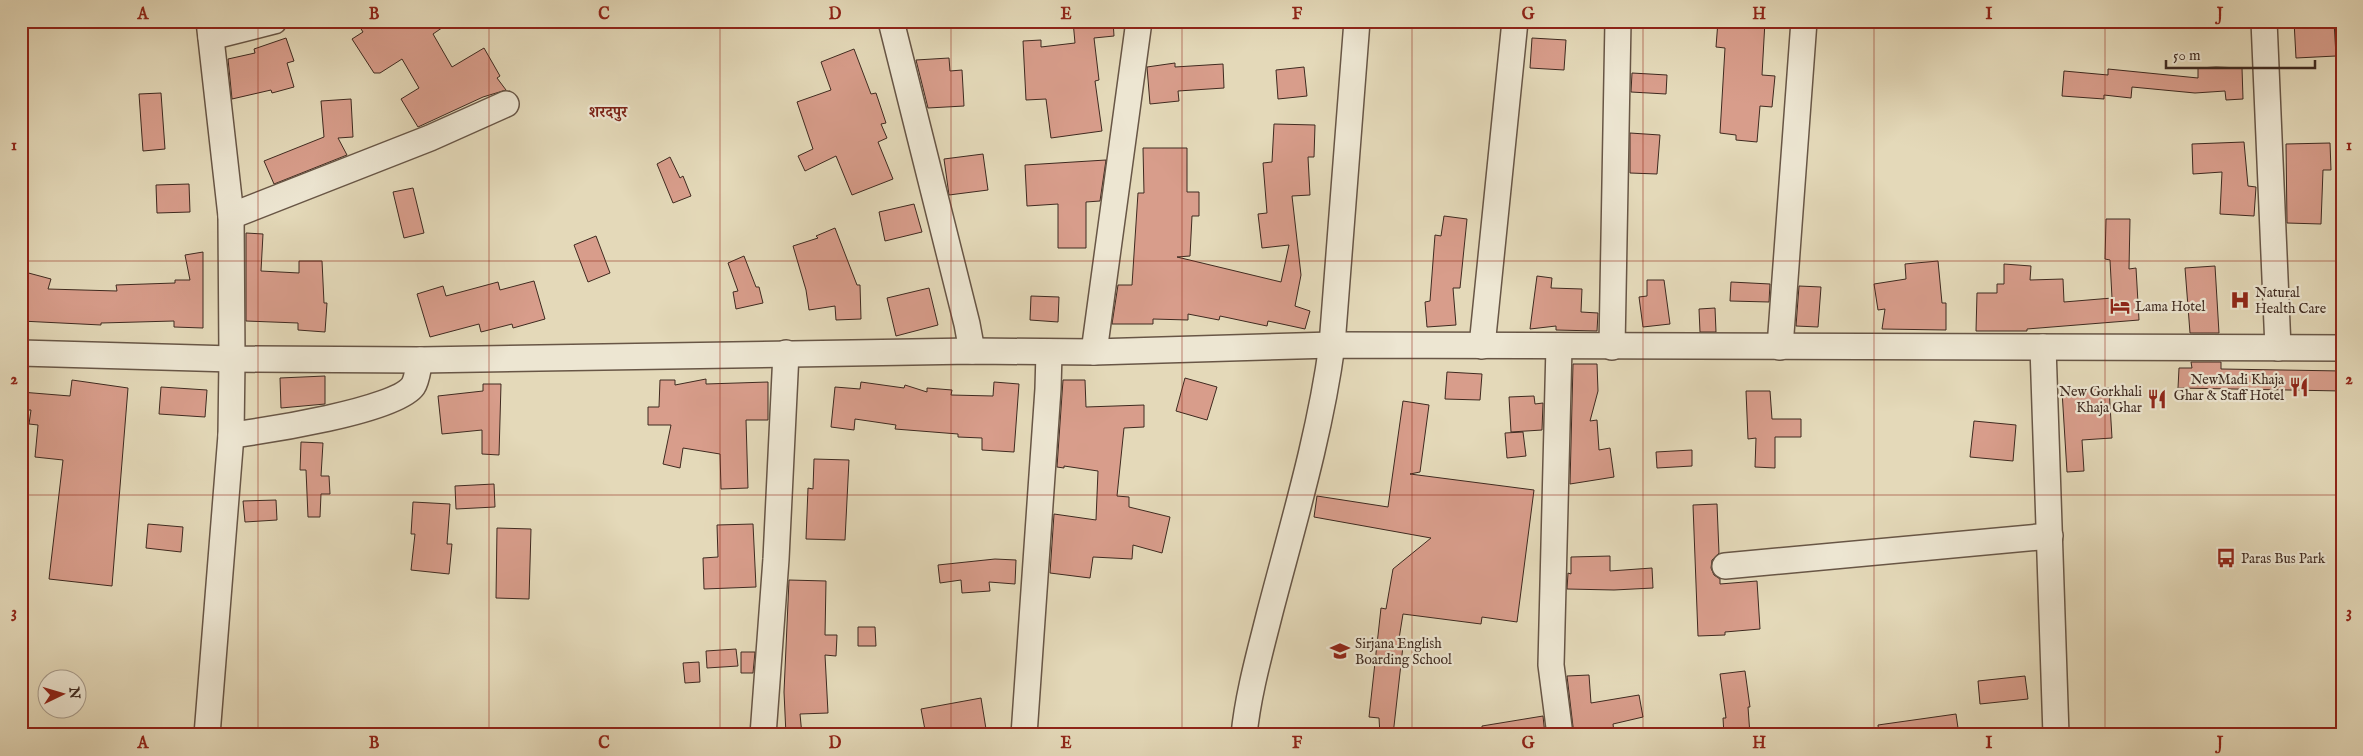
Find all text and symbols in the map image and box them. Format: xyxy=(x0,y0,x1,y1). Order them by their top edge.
text: A xyxy=(137,5,150,25)
text: B xyxy=(369,5,380,25)
text: C xyxy=(598,5,610,25)
text: D xyxy=(829,5,842,25)
text: E xyxy=(1060,5,1072,25)
text: F xyxy=(1292,5,1303,25)
text: G xyxy=(1522,5,1535,25)
text: H xyxy=(1752,5,1766,25)
text: I xyxy=(1986,5,1993,25)
text: J xyxy=(2215,5,2224,25)
scale bar xyxy=(2166,38,2314,70)
text: 50 m xyxy=(2173,46,2201,65)
district label: शरदपुर xyxy=(589,103,629,122)
text: 1 xyxy=(11,136,17,156)
text: 1 xyxy=(2346,136,2352,156)
place label: Natural Health Care xyxy=(2255,284,2327,318)
hospital icon: Natural Health Care xyxy=(2229,289,2251,311)
hotel icon: Lama Hotel xyxy=(2109,295,2131,317)
place label: Lama Hotel xyxy=(2135,298,2206,316)
text: 2 xyxy=(10,370,18,390)
text: 2 xyxy=(2345,370,2353,390)
place label: NewMadi Khaja Ghar & Staff Hotel xyxy=(2174,371,2285,405)
restaurant icon: NewMadi Khaja Ghar & Staff Hotel xyxy=(2288,376,2310,398)
place label: New Gorkhali Khaja Ghar xyxy=(2059,383,2142,417)
restaurant icon: New Gorkhali Khaja Ghar xyxy=(2146,388,2168,410)
bus stop icon: Paras Bus Park xyxy=(2215,547,2237,569)
place label: Paras Bus Park xyxy=(2241,550,2326,568)
text: 3 xyxy=(11,603,17,623)
text: 3 xyxy=(2346,603,2352,623)
place label: Sirjana English Boarding School xyxy=(1355,635,1452,669)
school or university icon: Sirjana English Boarding School xyxy=(1329,640,1351,662)
north arrow xyxy=(38,668,88,718)
text: N xyxy=(64,685,83,700)
text: A xyxy=(137,734,150,754)
text: B xyxy=(369,734,380,754)
text: C xyxy=(598,734,610,754)
text: D xyxy=(829,734,842,754)
text: E xyxy=(1060,734,1072,754)
text: F xyxy=(1292,734,1303,754)
text: G xyxy=(1522,734,1535,754)
text: H xyxy=(1752,734,1766,754)
text: I xyxy=(1986,734,1993,754)
text: J xyxy=(2215,734,2224,754)

